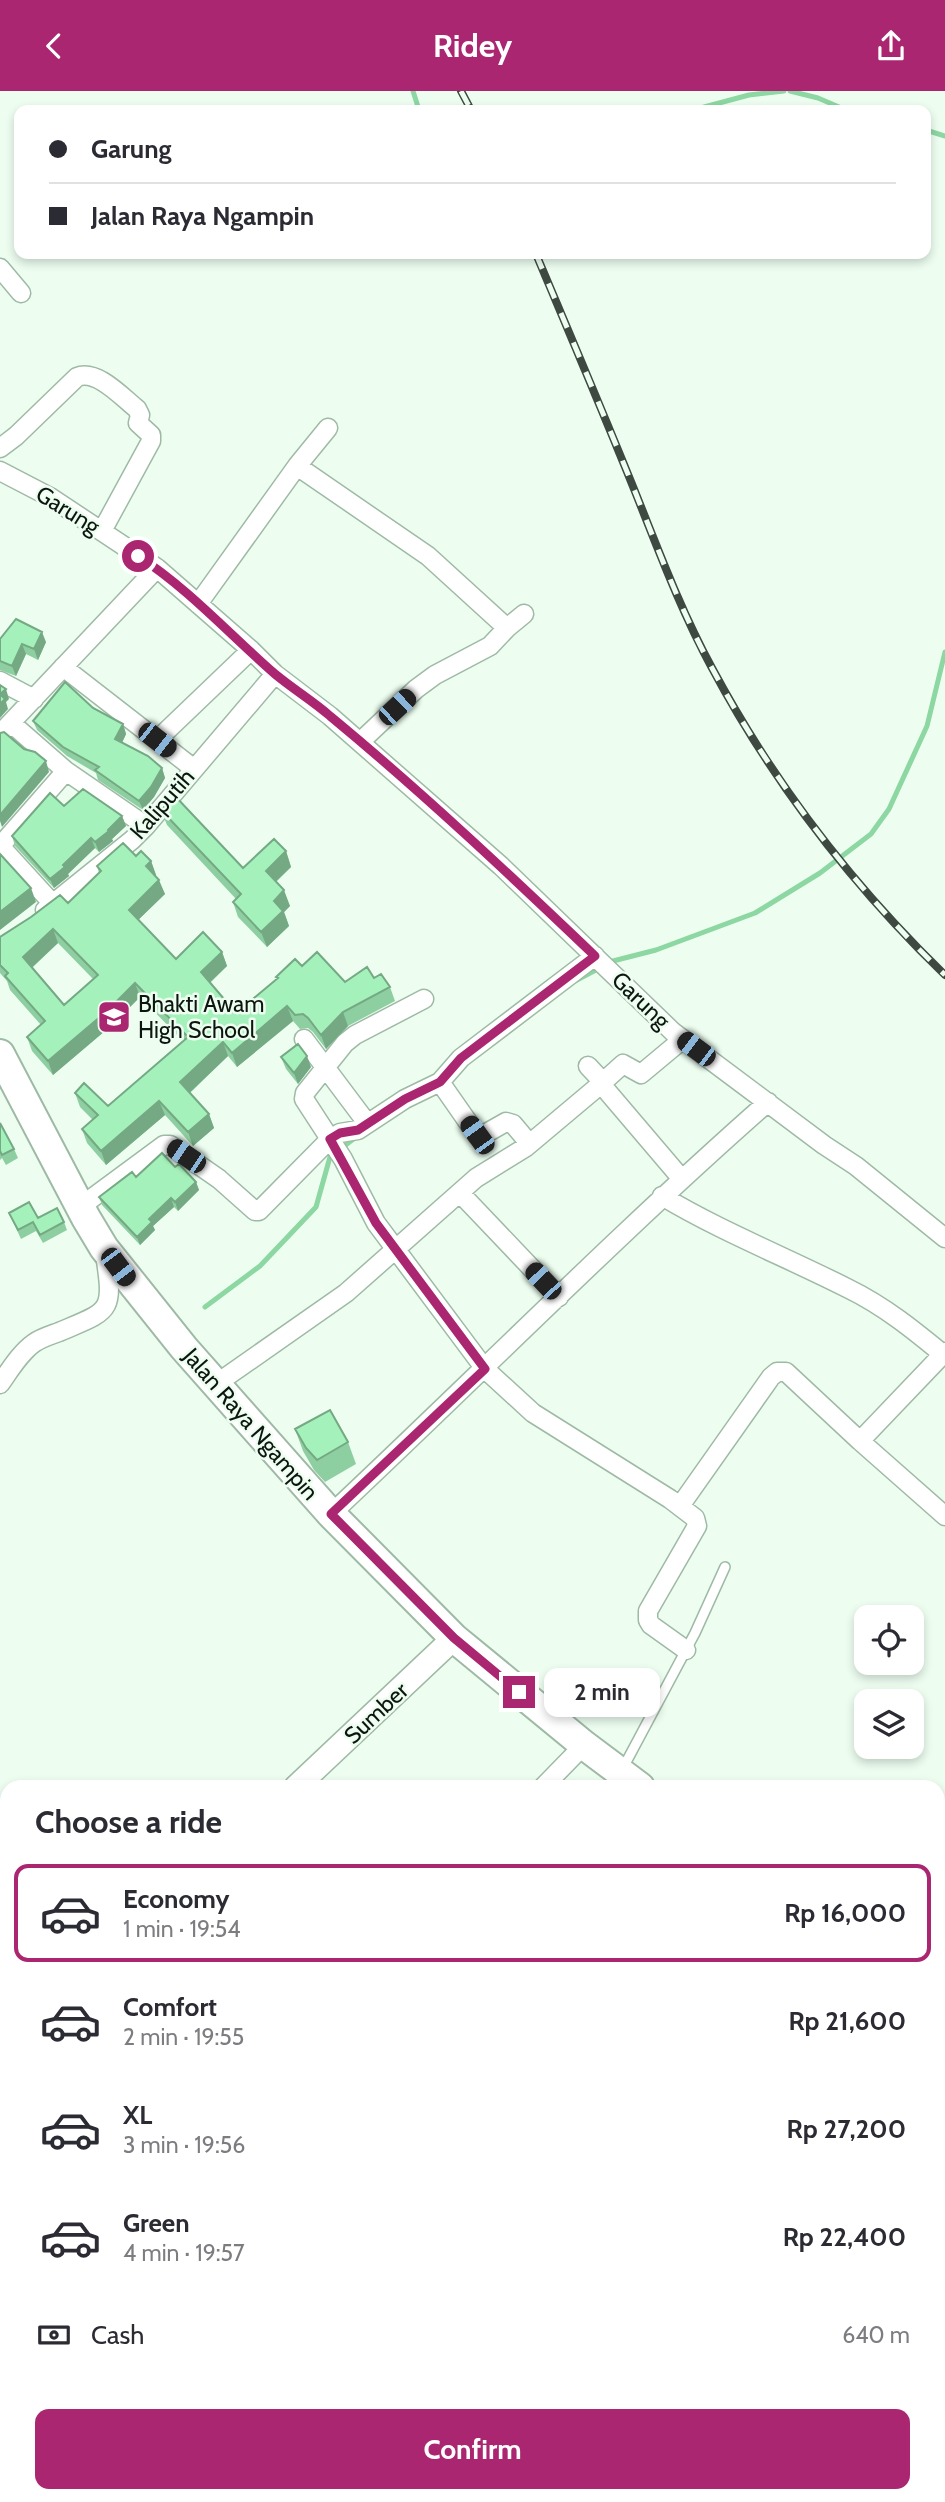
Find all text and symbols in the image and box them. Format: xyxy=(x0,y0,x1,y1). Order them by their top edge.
text: Ridey xyxy=(433,26,512,65)
icon: back xyxy=(35,27,73,65)
icon: share xyxy=(872,27,910,65)
text: Garung xyxy=(91,133,172,165)
text: Jalan Raya Ngampin xyxy=(91,200,314,232)
street label: Garung xyxy=(31,480,106,541)
route start xyxy=(122,540,154,572)
car xyxy=(375,685,420,729)
car xyxy=(134,719,181,761)
street label: Kaliputih xyxy=(124,763,200,845)
street label: Garung xyxy=(606,966,676,1035)
place label: Bhakti Awam High School xyxy=(138,990,265,1044)
school or university icon: Bhakti Awam High School xyxy=(95,998,133,1036)
car xyxy=(673,1028,720,1070)
car xyxy=(457,1112,498,1158)
car xyxy=(163,1136,210,1176)
car xyxy=(97,1244,140,1290)
car xyxy=(521,1258,566,1304)
street label: Jalan Raya Ngampin xyxy=(177,1342,325,1506)
map controls xyxy=(854,1605,924,1759)
button: locate xyxy=(854,1605,924,1675)
callout: 2 min xyxy=(544,1667,659,1717)
street label: Sumber xyxy=(338,1676,414,1750)
route end xyxy=(503,1676,535,1708)
text: 2 min xyxy=(574,1678,630,1706)
button: layers xyxy=(854,1689,924,1759)
text: Choose a ride xyxy=(35,1802,222,1841)
icon: car xyxy=(39,1882,102,1945)
text: Economy xyxy=(123,1883,229,1915)
text: Rp 16,000 xyxy=(784,1897,906,1929)
text: 1 min · 19:54 xyxy=(123,1915,240,1943)
icon: car xyxy=(39,1990,102,2053)
text: Comfort xyxy=(123,1991,217,2023)
text: Rp 21,600 xyxy=(789,2005,906,2037)
text: 2 min · 19:55 xyxy=(123,2023,244,2051)
icon: car xyxy=(39,2098,102,2161)
text: XL xyxy=(123,2099,152,2131)
text: Rp 27,200 xyxy=(787,2113,906,2145)
text: 3 min · 19:56 xyxy=(123,2131,245,2159)
icon: car xyxy=(39,2206,102,2269)
text: Green xyxy=(123,2207,190,2239)
text: Rp 22,400 xyxy=(783,2221,906,2253)
text: 4 min · 19:57 xyxy=(123,2239,245,2267)
icon: cash xyxy=(35,2316,73,2354)
text: Cash xyxy=(91,2319,144,2351)
text: 640 m xyxy=(842,2321,910,2349)
button: Confirm xyxy=(35,2409,910,2489)

